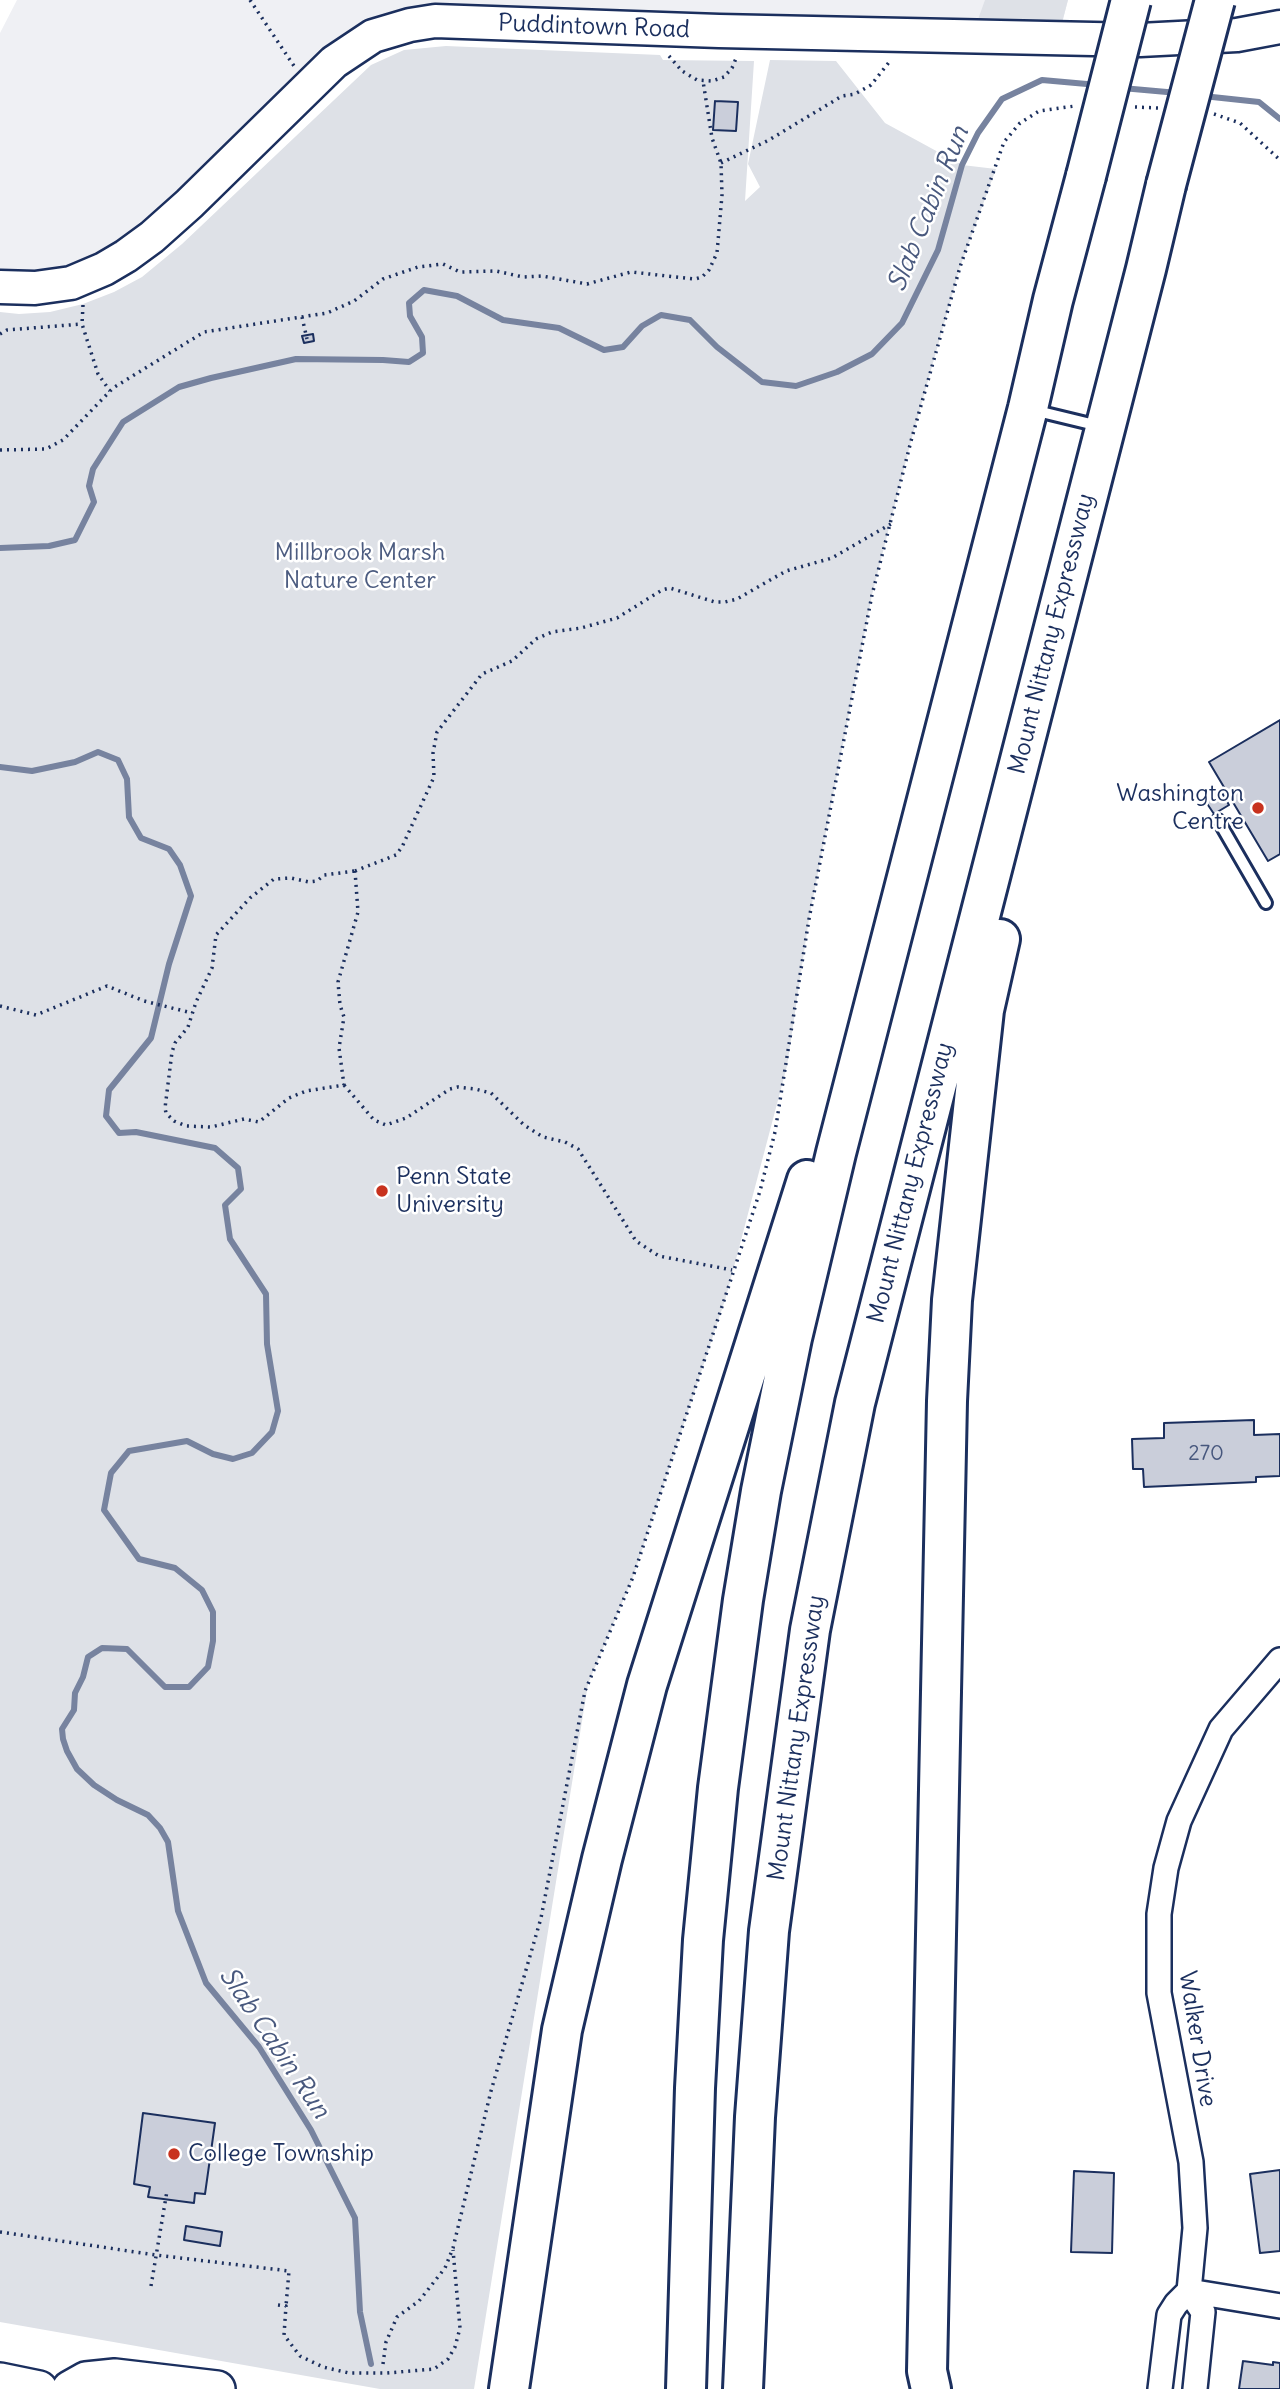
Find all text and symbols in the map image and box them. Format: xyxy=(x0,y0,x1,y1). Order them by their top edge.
street label: Puddintown Road xyxy=(498,9,690,45)
water label: Slab Cabin Run xyxy=(882,122,976,296)
street label: Mount Nittany Expressway xyxy=(1003,491,1101,777)
park label: Millbrook Marsh Nature Center xyxy=(275,539,445,595)
place label: Washington Centre xyxy=(1116,780,1244,836)
marker: Washington Centre xyxy=(1250,800,1266,816)
street label: Mount Nittany Expressway xyxy=(862,1040,960,1326)
place label: Penn State University xyxy=(396,1163,511,1219)
marker: Penn State University xyxy=(374,1183,390,1199)
house number: 270 xyxy=(1188,1441,1224,1467)
street label: Mount Nittany Expressway xyxy=(763,1593,831,1883)
water label: Slab Cabin Run xyxy=(212,1962,336,2124)
street label: Walker Drive xyxy=(1172,1969,1222,2109)
place label: College Township xyxy=(188,2140,374,2168)
marker: College Township xyxy=(166,2146,182,2162)

